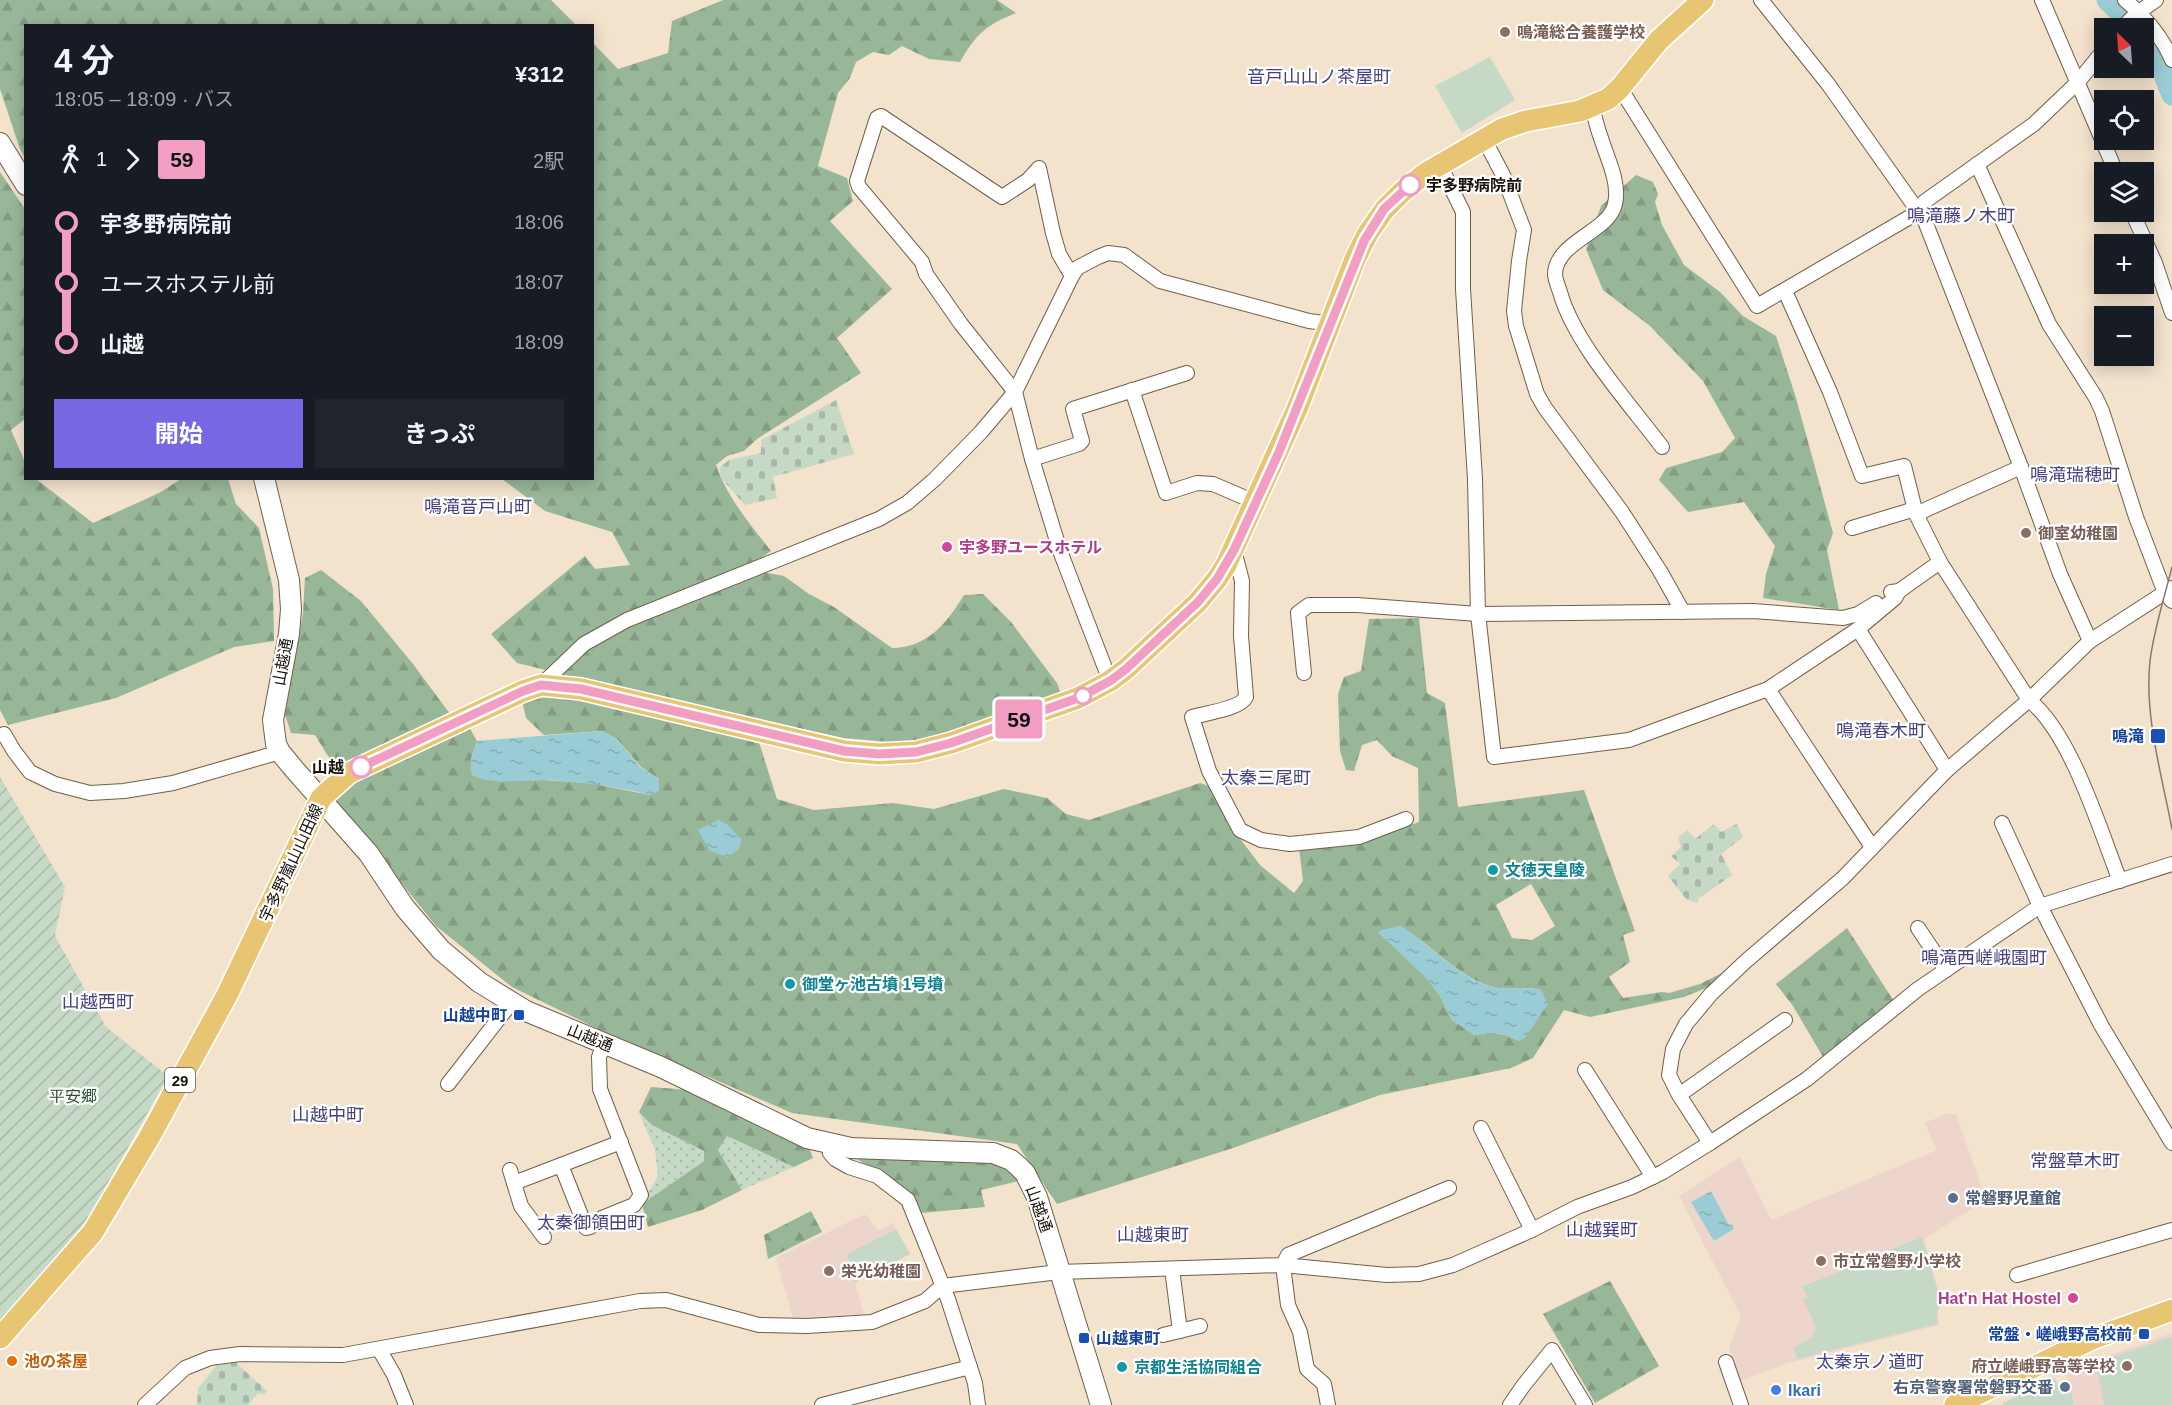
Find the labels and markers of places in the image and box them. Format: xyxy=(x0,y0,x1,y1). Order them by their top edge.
place label: 鳴滝総合養護学校 xyxy=(1517,23,1645,41)
marker: 鳴滝総合養護学校 xyxy=(1498,25,1512,39)
marker: 宇多野病院前 xyxy=(1399,174,1421,196)
place label: 宇多野病院前 xyxy=(1426,177,1522,194)
place label: 御室幼稚園 xyxy=(2038,525,2118,542)
marker: 御室幼稚園 xyxy=(2019,526,2033,540)
place label: 宇多野ユースホテル xyxy=(959,539,1102,556)
marker: 宇多野ユースホテル xyxy=(940,540,954,554)
unlabelled marker xyxy=(1074,687,1092,705)
marker: 鳴滝 xyxy=(2149,727,2167,745)
place label: 鳴滝 xyxy=(2112,728,2144,745)
marker: 山越 xyxy=(350,756,372,778)
place label: 山越 xyxy=(312,758,344,776)
place label: 文徳天皇陵 xyxy=(1505,861,1585,879)
marker: 文徳天皇陵 xyxy=(1486,863,1500,877)
place label: 御堂ヶ池古墳 1号墳 xyxy=(802,976,943,993)
marker: 御堂ヶ池古墳 1号墳 xyxy=(783,977,797,991)
place label: 山越中町 xyxy=(443,1006,507,1024)
marker: 山越中町 xyxy=(512,1008,526,1022)
place label: 常磐野児童館 xyxy=(1965,1189,2061,1207)
marker: 常磐野児童館 xyxy=(1946,1191,1960,1205)
place label: 市立常磐野小学校 xyxy=(1833,1252,1961,1270)
marker: 市立常磐野小学校 xyxy=(1814,1254,1828,1268)
place label: 栄光幼稚園 xyxy=(841,1263,921,1280)
marker: 栄光幼稚園 xyxy=(822,1264,836,1278)
place label: Hat'n Hat Hostel xyxy=(1938,1290,2061,1307)
marker: Hat'n Hat Hostel xyxy=(2066,1291,2080,1305)
place label: 常盤・嵯峨野高校前 xyxy=(1988,1325,2132,1343)
marker: 常盤・嵯峨野高校前 xyxy=(2137,1327,2151,1341)
place label: 山越東町 xyxy=(1096,1329,1160,1347)
marker: 山越東町 xyxy=(1077,1331,1091,1345)
place label: 池の茶屋 xyxy=(24,1353,88,1370)
marker: 池の茶屋 xyxy=(5,1354,19,1368)
place label: 府立嵯峨野高等学校 xyxy=(1971,1357,2115,1375)
place label: 京都生活協同組合 xyxy=(1134,1359,1262,1376)
marker: 府立嵯峨野高等学校 xyxy=(2120,1359,2134,1373)
marker: 京都生活協同組合 xyxy=(1115,1360,1129,1374)
place label: 右京警察署常磐野交番 xyxy=(1893,1378,2053,1396)
marker: 右京警察署常磐野交番 xyxy=(2058,1380,2072,1394)
place label: Ikari xyxy=(1788,1382,1821,1399)
marker: Ikari xyxy=(1769,1383,1783,1397)

